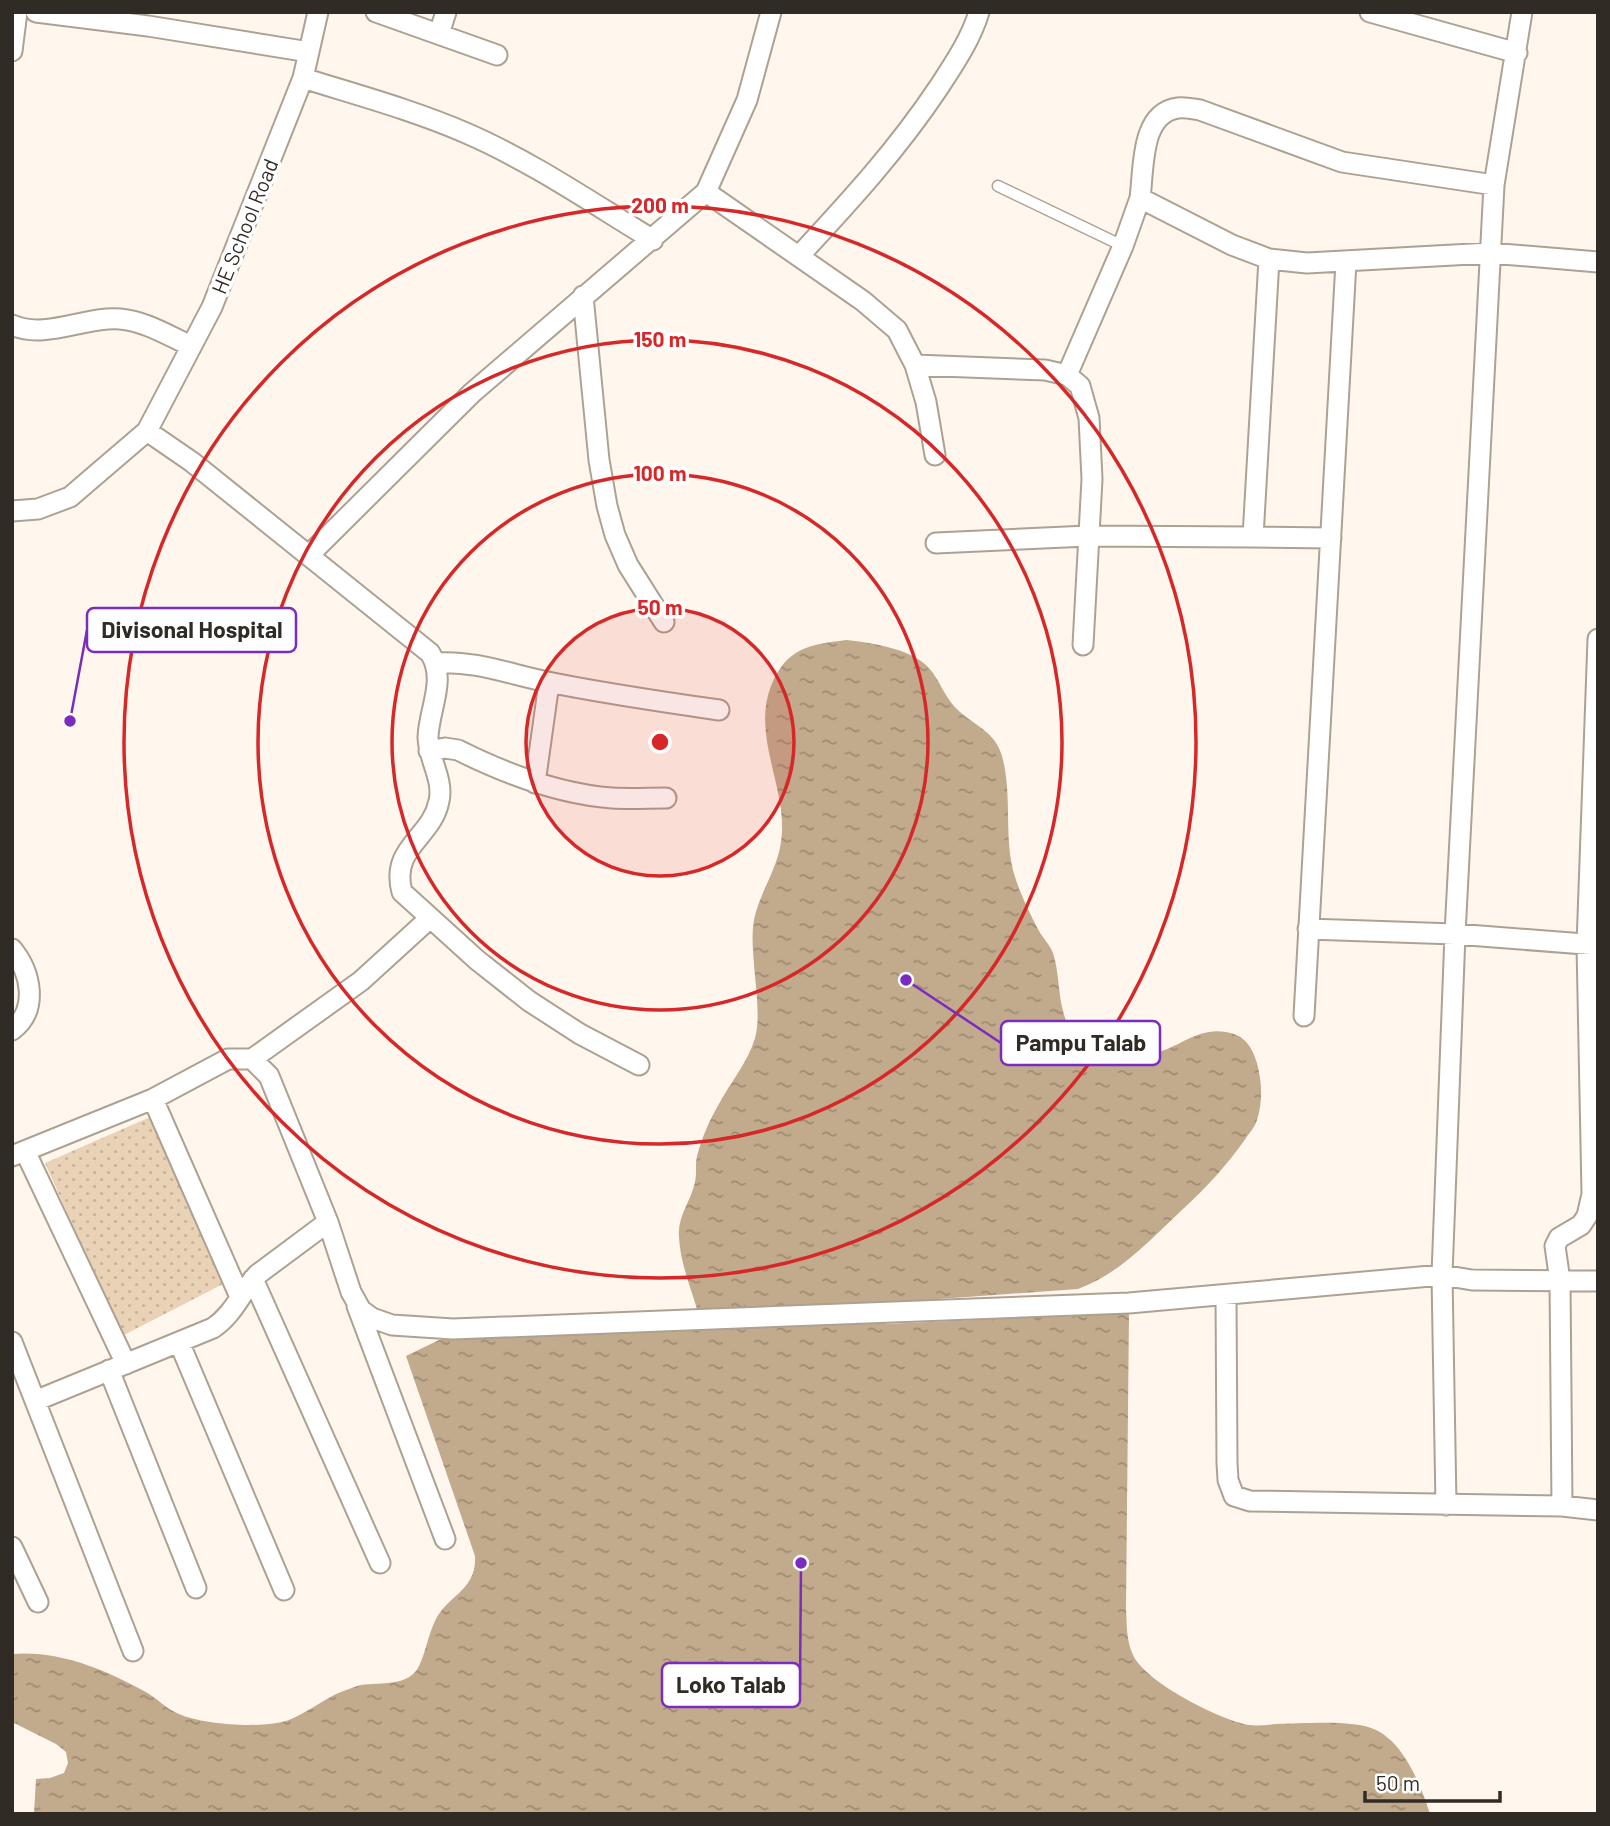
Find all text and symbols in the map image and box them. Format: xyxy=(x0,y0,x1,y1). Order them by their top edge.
street label: HE School Road xyxy=(206,155,282,297)
text: 200 m xyxy=(631,192,689,217)
text: 150 m xyxy=(634,326,686,351)
text: 100 m xyxy=(633,460,687,485)
text: 50 m xyxy=(637,594,683,619)
callout: Divisonal Hospital xyxy=(87,608,296,652)
text: Divisonal Hospital xyxy=(101,615,283,643)
centre of rings xyxy=(648,730,672,754)
callout: Pampu Talab xyxy=(1001,1021,1160,1065)
text: Pampu Talab xyxy=(1016,1028,1146,1056)
callout: Loko Talab xyxy=(662,1663,800,1707)
text: Loko Talab xyxy=(676,1670,786,1698)
scale bar xyxy=(1365,1759,1500,1803)
text: 50 m xyxy=(1376,1770,1420,1795)

